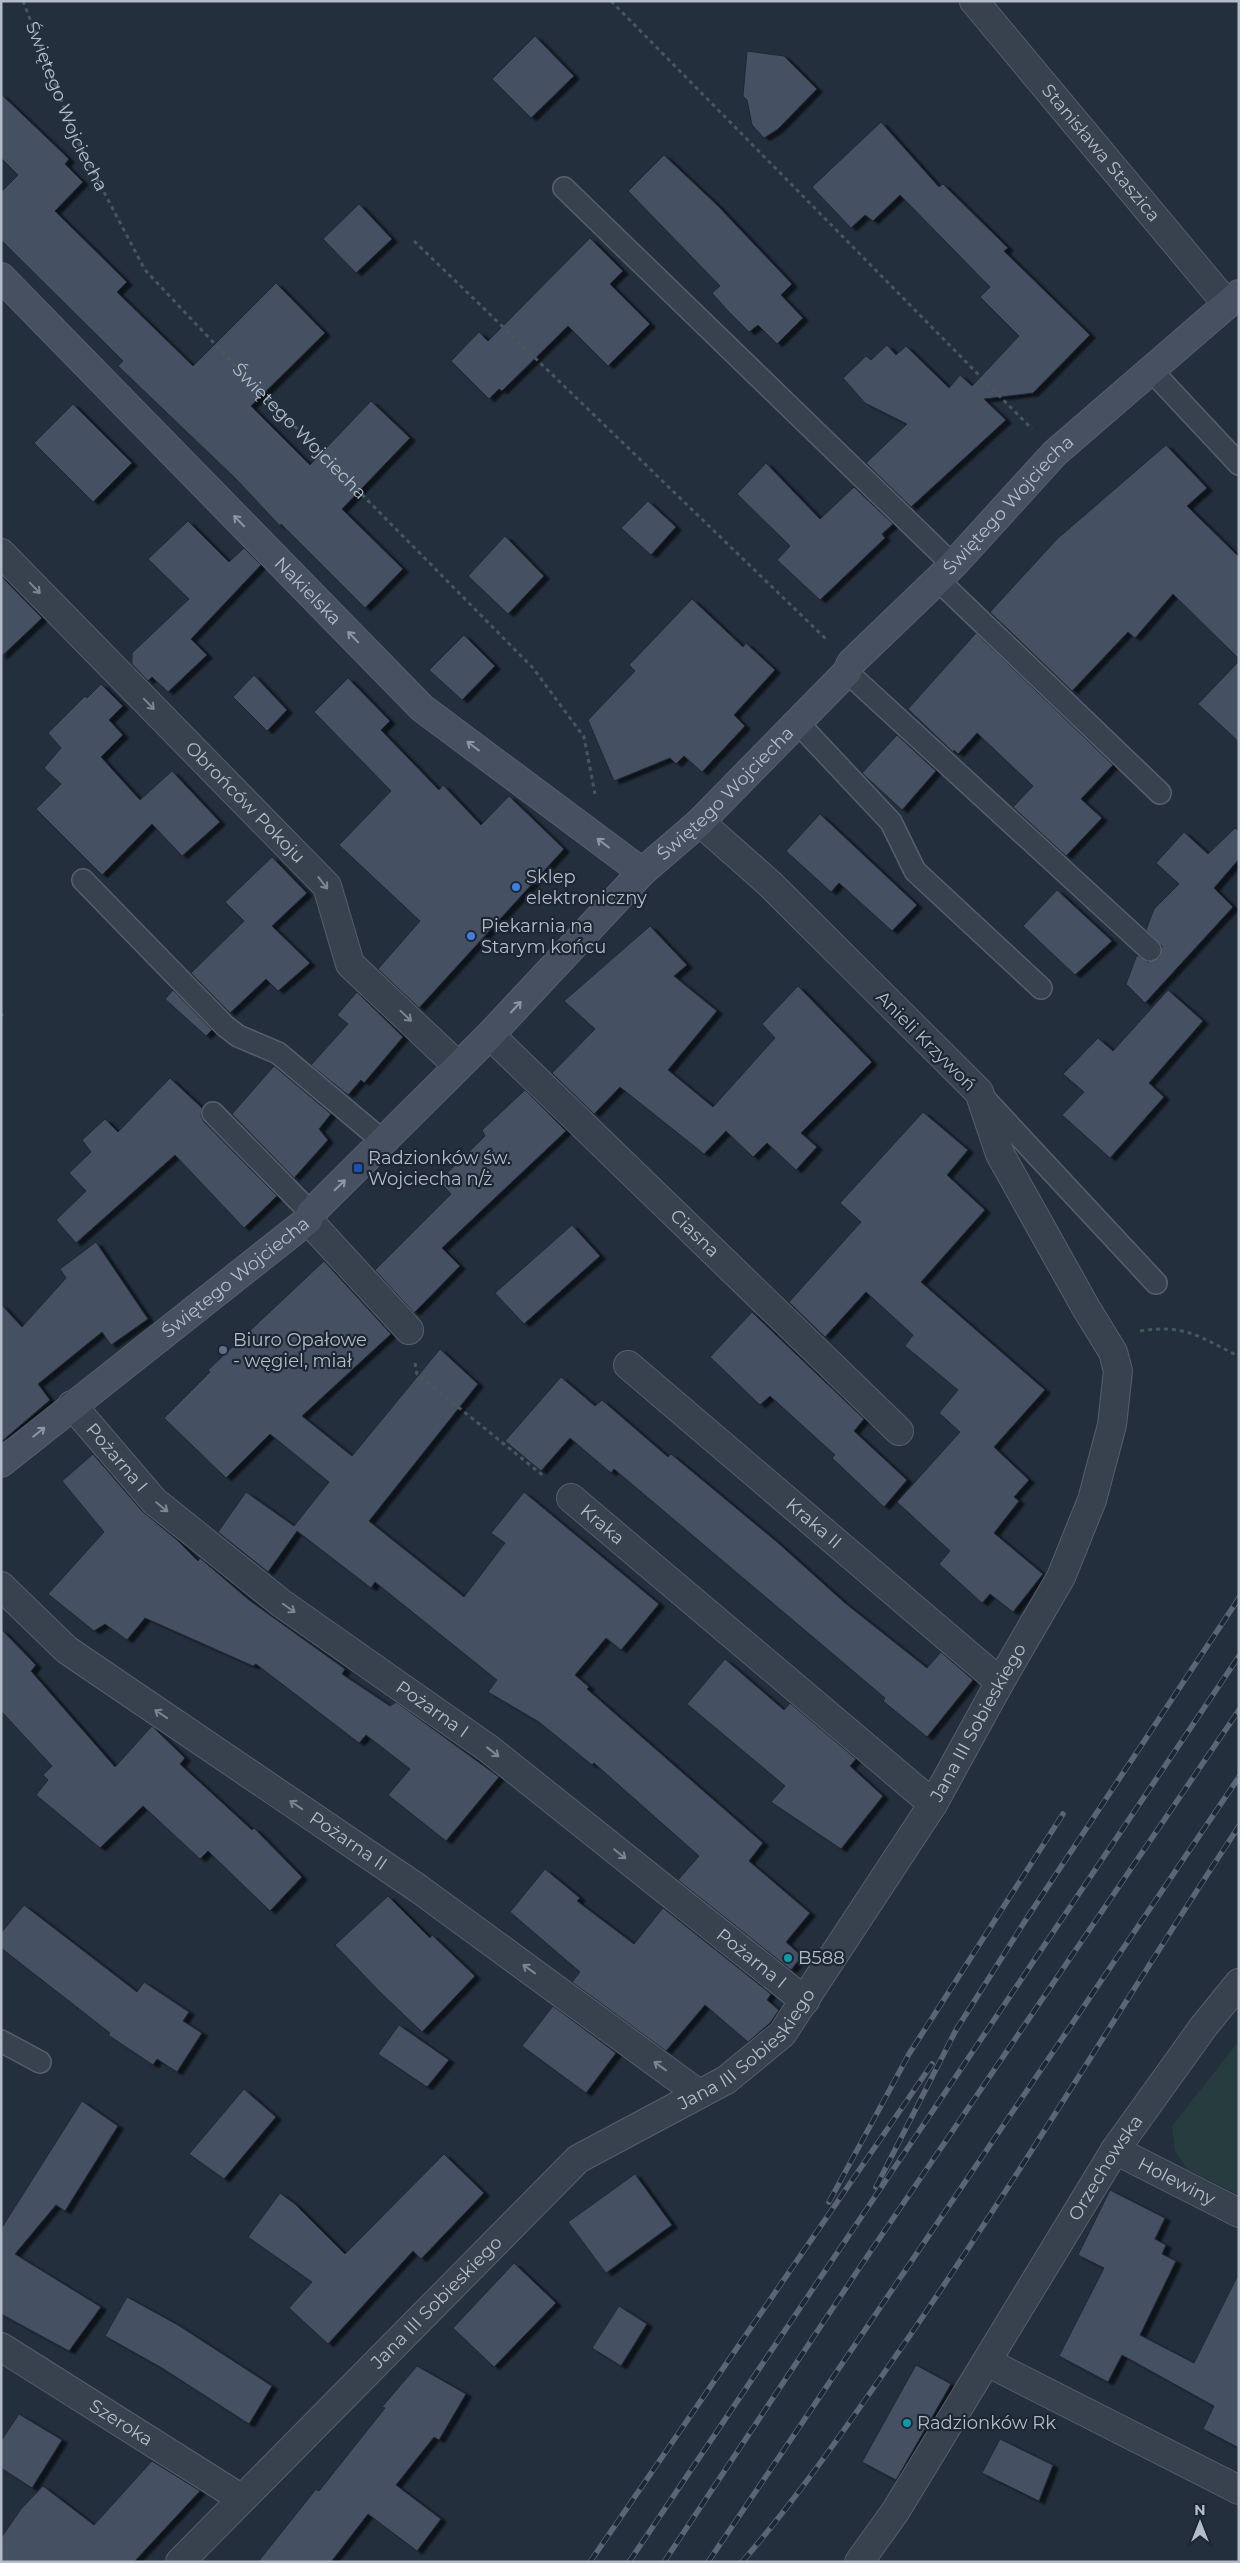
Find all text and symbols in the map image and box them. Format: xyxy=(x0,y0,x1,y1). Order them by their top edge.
street label: Świętego Wojciecha xyxy=(21,18,112,195)
street label: Stanisława Staszica xyxy=(1037,80,1165,226)
street label: Świętego Wojciecha xyxy=(228,358,371,504)
street label: Świętego Wojciecha xyxy=(939,431,1078,580)
one-way arrow xyxy=(233,515,245,527)
street label: Nakielska xyxy=(270,552,346,630)
one-way arrow xyxy=(29,582,41,594)
one-way arrow xyxy=(347,631,359,643)
one-way arrow xyxy=(143,698,155,710)
street label: Świętego Wojciecha xyxy=(653,722,798,865)
street label: Obrońców Pokoju xyxy=(181,737,310,868)
one-way arrow xyxy=(466,741,480,751)
one-way arrow xyxy=(596,838,610,848)
place label: Sklep elektroniczny xyxy=(526,866,647,909)
one-way arrow xyxy=(318,876,328,890)
marker: Sklep elektroniczny xyxy=(510,881,522,893)
place label: Piekarnia na Starym końcu xyxy=(481,915,606,958)
marker: Piekarnia na Starym końcu xyxy=(465,930,477,942)
street label: Anieli Krzywoń xyxy=(871,986,981,1096)
one-way arrow xyxy=(510,1001,522,1014)
one-way arrow xyxy=(399,1010,412,1022)
place label: Radzionków św. Wojciecha n/ż xyxy=(368,1147,511,1190)
marker: Radzionków św. Wojciecha n/ż xyxy=(352,1162,364,1174)
one-way arrow xyxy=(334,1179,346,1191)
street label: Ciasna xyxy=(666,1205,724,1262)
street label: Świętego Wojciecha xyxy=(157,1212,314,1343)
place label: Biuro Opałowe - węgiel, miał xyxy=(233,1329,367,1372)
marker: Biuro Opałowe - węgiel, miał xyxy=(217,1344,229,1356)
street label: Pożarna I xyxy=(81,1418,152,1496)
one-way arrow xyxy=(32,1426,45,1437)
street label: Kraka II xyxy=(781,1493,846,1553)
street label: Kraka xyxy=(576,1500,629,1549)
one-way arrow xyxy=(155,1502,168,1513)
one-way arrow xyxy=(282,1603,296,1613)
street label: Jana III Sobieskiego xyxy=(925,1640,1031,1806)
street label: Pożarna I xyxy=(392,1676,473,1742)
one-way arrow xyxy=(154,1709,168,1719)
one-way arrow xyxy=(486,1747,499,1758)
one-way arrow xyxy=(289,1800,303,1810)
street label: Pożarna II xyxy=(305,1807,391,1875)
one-way arrow xyxy=(613,1848,626,1859)
street label: Pożarna I xyxy=(712,1924,791,1993)
place label: B588 xyxy=(798,1947,845,1969)
marker: B588 xyxy=(782,1952,794,1964)
one-way arrow xyxy=(522,1964,536,1974)
street label: Jana III Sobieskiego xyxy=(673,1984,820,2115)
one-way arrow xyxy=(654,2060,667,2071)
street label: Orzechowska xyxy=(1064,2111,1147,2225)
street label: Holewiny xyxy=(1134,2152,1219,2210)
street label: Jana III Sobieskiego xyxy=(366,2231,507,2374)
street label: Szeroka xyxy=(85,2395,157,2451)
place label: Radzionków Rk xyxy=(917,2412,1056,2434)
marker: Radzionków Rk xyxy=(901,2417,913,2429)
north arrow xyxy=(1175,2498,1225,2548)
text: N xyxy=(1194,2501,1206,2519)

